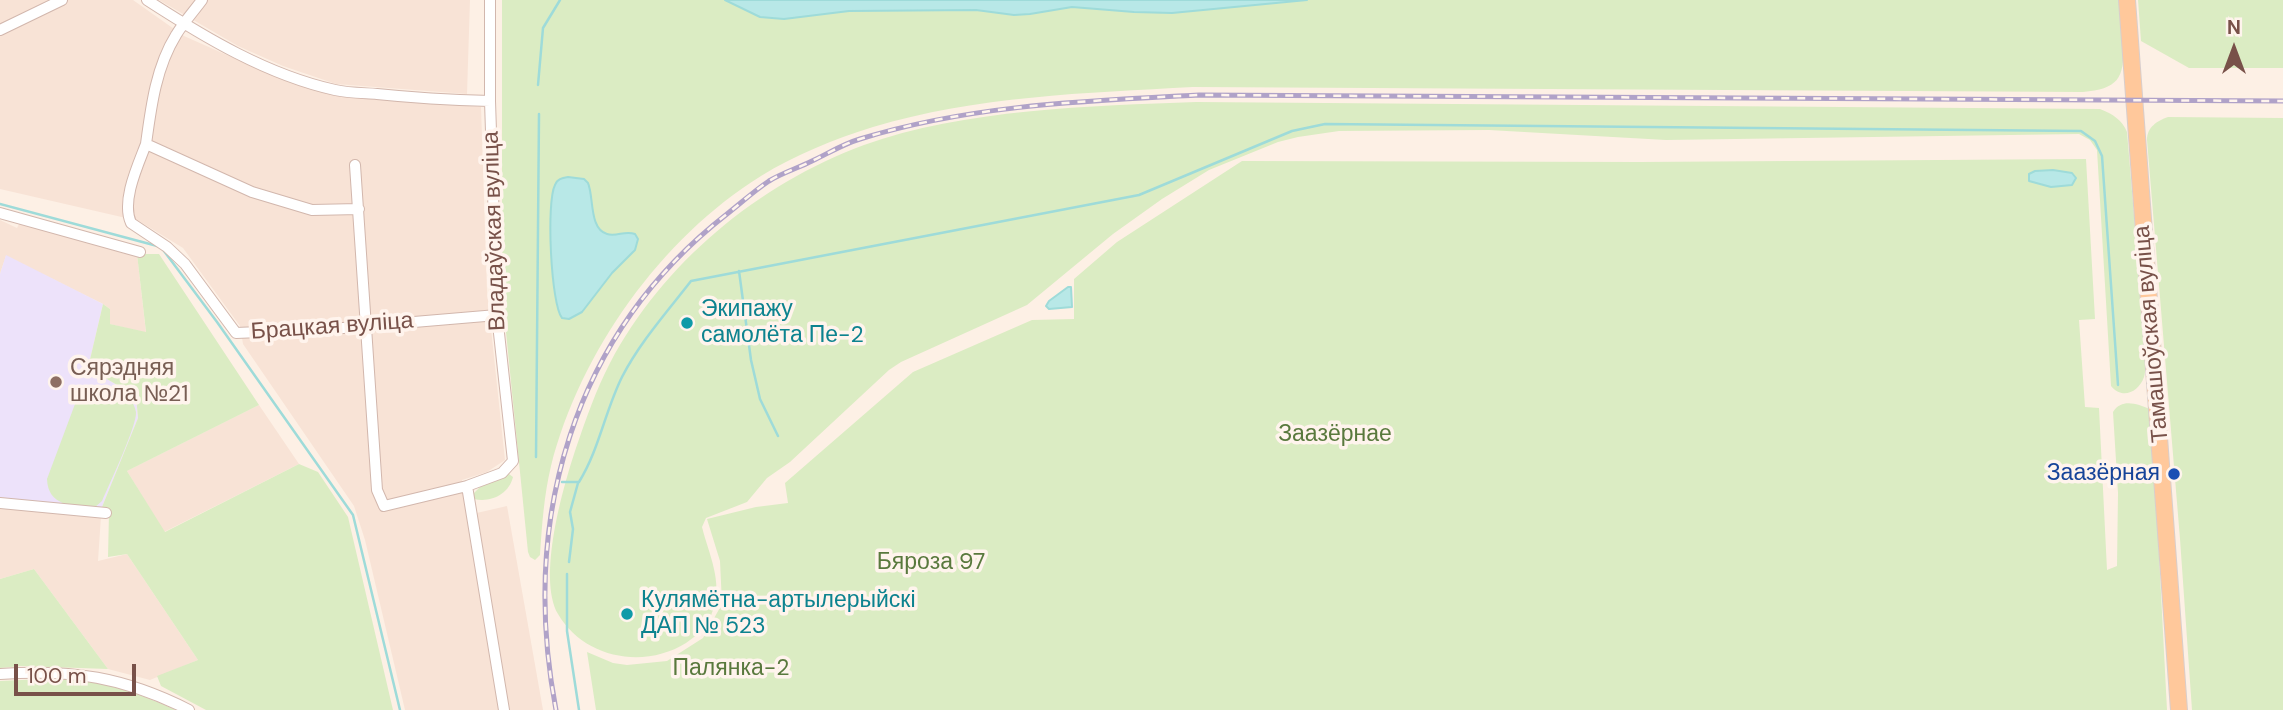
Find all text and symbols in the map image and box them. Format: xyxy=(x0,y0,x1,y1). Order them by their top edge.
north arrow xyxy=(2199,14,2269,84)
text: N xyxy=(2227,15,2241,40)
street label: Владаўская вуліца xyxy=(478,131,512,331)
street label: Тамашоўская вуліца xyxy=(2129,224,2175,444)
place label: Экипажу самолёта Пе-2 xyxy=(701,296,864,350)
street label: Брацкая вуліца xyxy=(250,308,414,346)
marker: Экипажу самолёта Пе-2 xyxy=(679,315,695,331)
place label: Сярэдняя школа №21 xyxy=(70,355,188,409)
marker: Сярэдняя школа №21 xyxy=(48,374,64,390)
park label: Заазёрнае xyxy=(1278,421,1392,449)
place label: Заазёрная xyxy=(2047,460,2160,488)
marker: Заазёрная xyxy=(2166,466,2182,482)
park label: Бяроза 97 xyxy=(877,549,985,577)
place label: Кулямётна-артылерыйскі ДАП № 523 xyxy=(641,587,916,641)
marker: Кулямётна-артылерыйскі ДАП № 523 xyxy=(619,606,635,622)
scale bar xyxy=(18,650,140,694)
park label: Палянка-2 xyxy=(673,655,789,683)
text: 100 m xyxy=(27,662,87,690)

